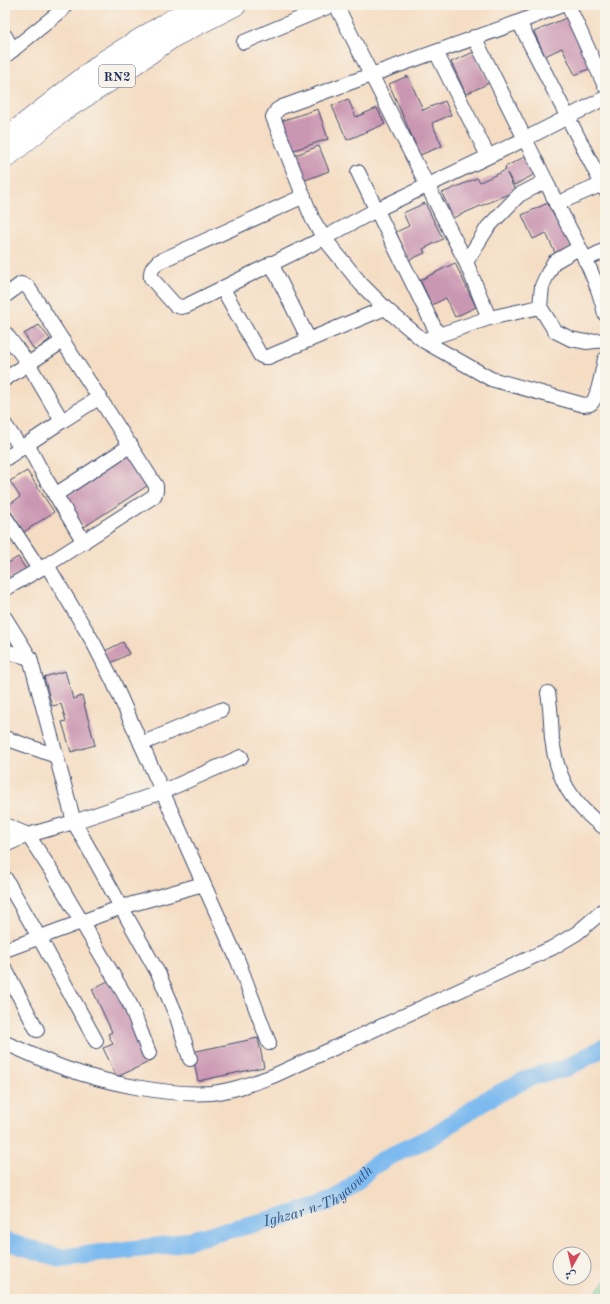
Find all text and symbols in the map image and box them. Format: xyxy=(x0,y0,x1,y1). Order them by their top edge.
road number: RN2 xyxy=(99,65,135,87)
water label: Ighzar n-Thyaouth xyxy=(261,1163,377,1230)
north arrow xyxy=(552,1246,592,1286)
text: ش xyxy=(565,1268,577,1281)

